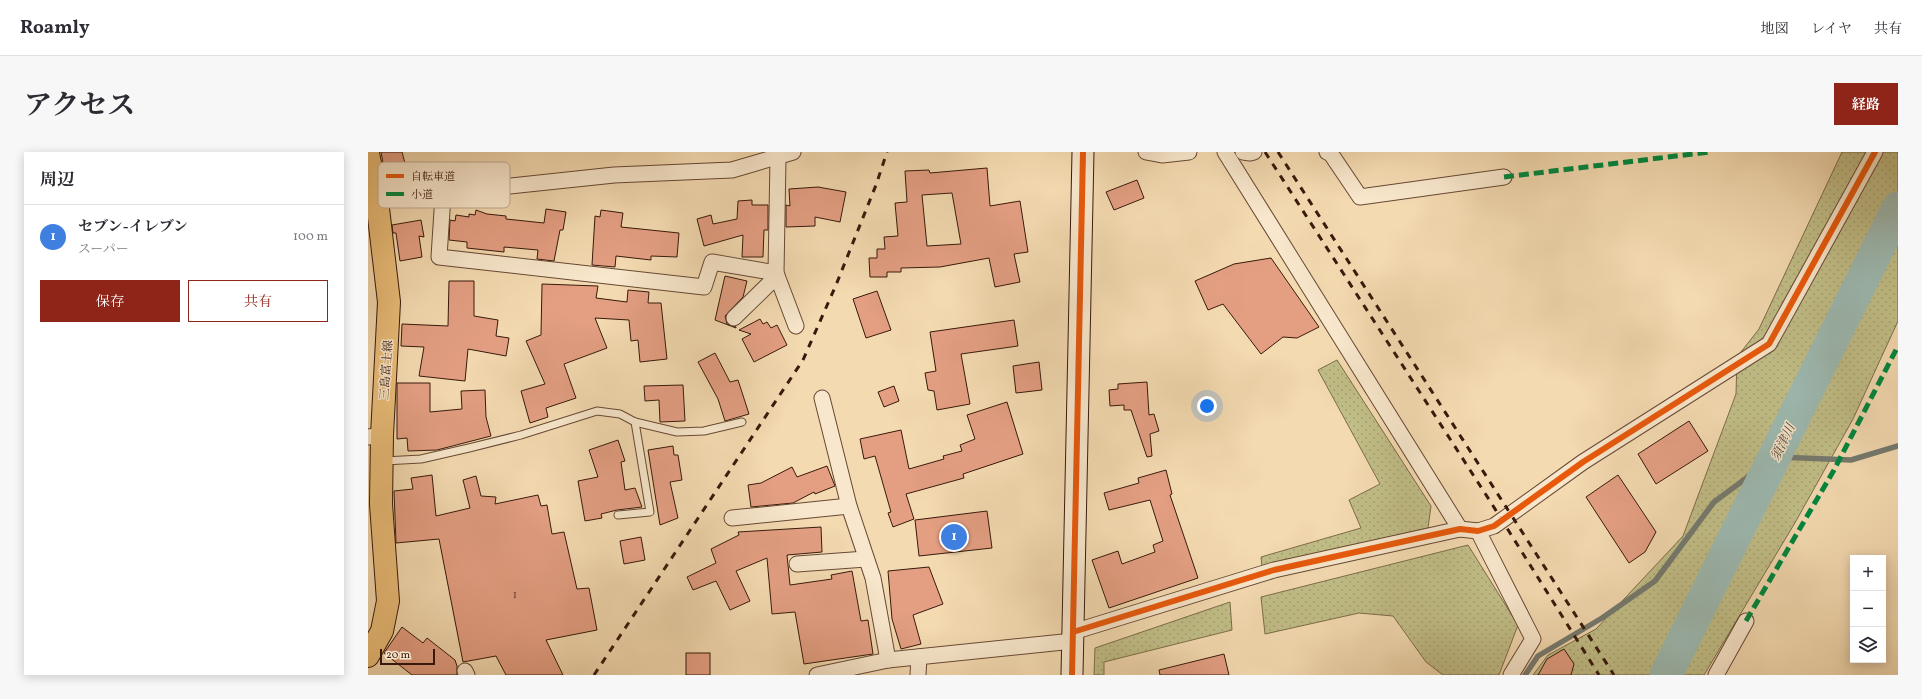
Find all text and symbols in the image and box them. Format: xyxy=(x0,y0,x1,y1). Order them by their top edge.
text: Roamly xyxy=(20,15,90,41)
text: 地図 xyxy=(1761,20,1789,39)
text: レイヤ xyxy=(1811,20,1852,39)
text: 共有 xyxy=(1874,20,1902,39)
button: 経路 xyxy=(1834,83,1898,125)
text: アクセス xyxy=(24,87,135,126)
legend xyxy=(378,162,510,208)
text: 周辺 xyxy=(40,169,74,192)
text: 自転車道 xyxy=(411,170,455,185)
text: 小道 xyxy=(411,188,433,203)
text: セブン-イレブン xyxy=(78,217,188,238)
text: 1 xyxy=(50,228,56,246)
text: 100 m xyxy=(293,228,328,246)
text: スーパー xyxy=(78,241,129,259)
button: 保存 xyxy=(40,280,180,322)
button: 共有 xyxy=(188,280,328,322)
street label: 三島富士線 xyxy=(377,340,397,401)
your location xyxy=(1197,396,1217,416)
water label: 須津川 xyxy=(1767,420,1801,464)
pin: 1 xyxy=(941,522,967,552)
map controls xyxy=(1850,555,1886,663)
button: + xyxy=(1850,555,1886,591)
house number: 1 xyxy=(513,588,517,602)
button: − xyxy=(1850,591,1886,627)
button: layers xyxy=(1850,627,1886,663)
scale bar xyxy=(380,647,435,666)
text: 20 m xyxy=(386,648,410,663)

